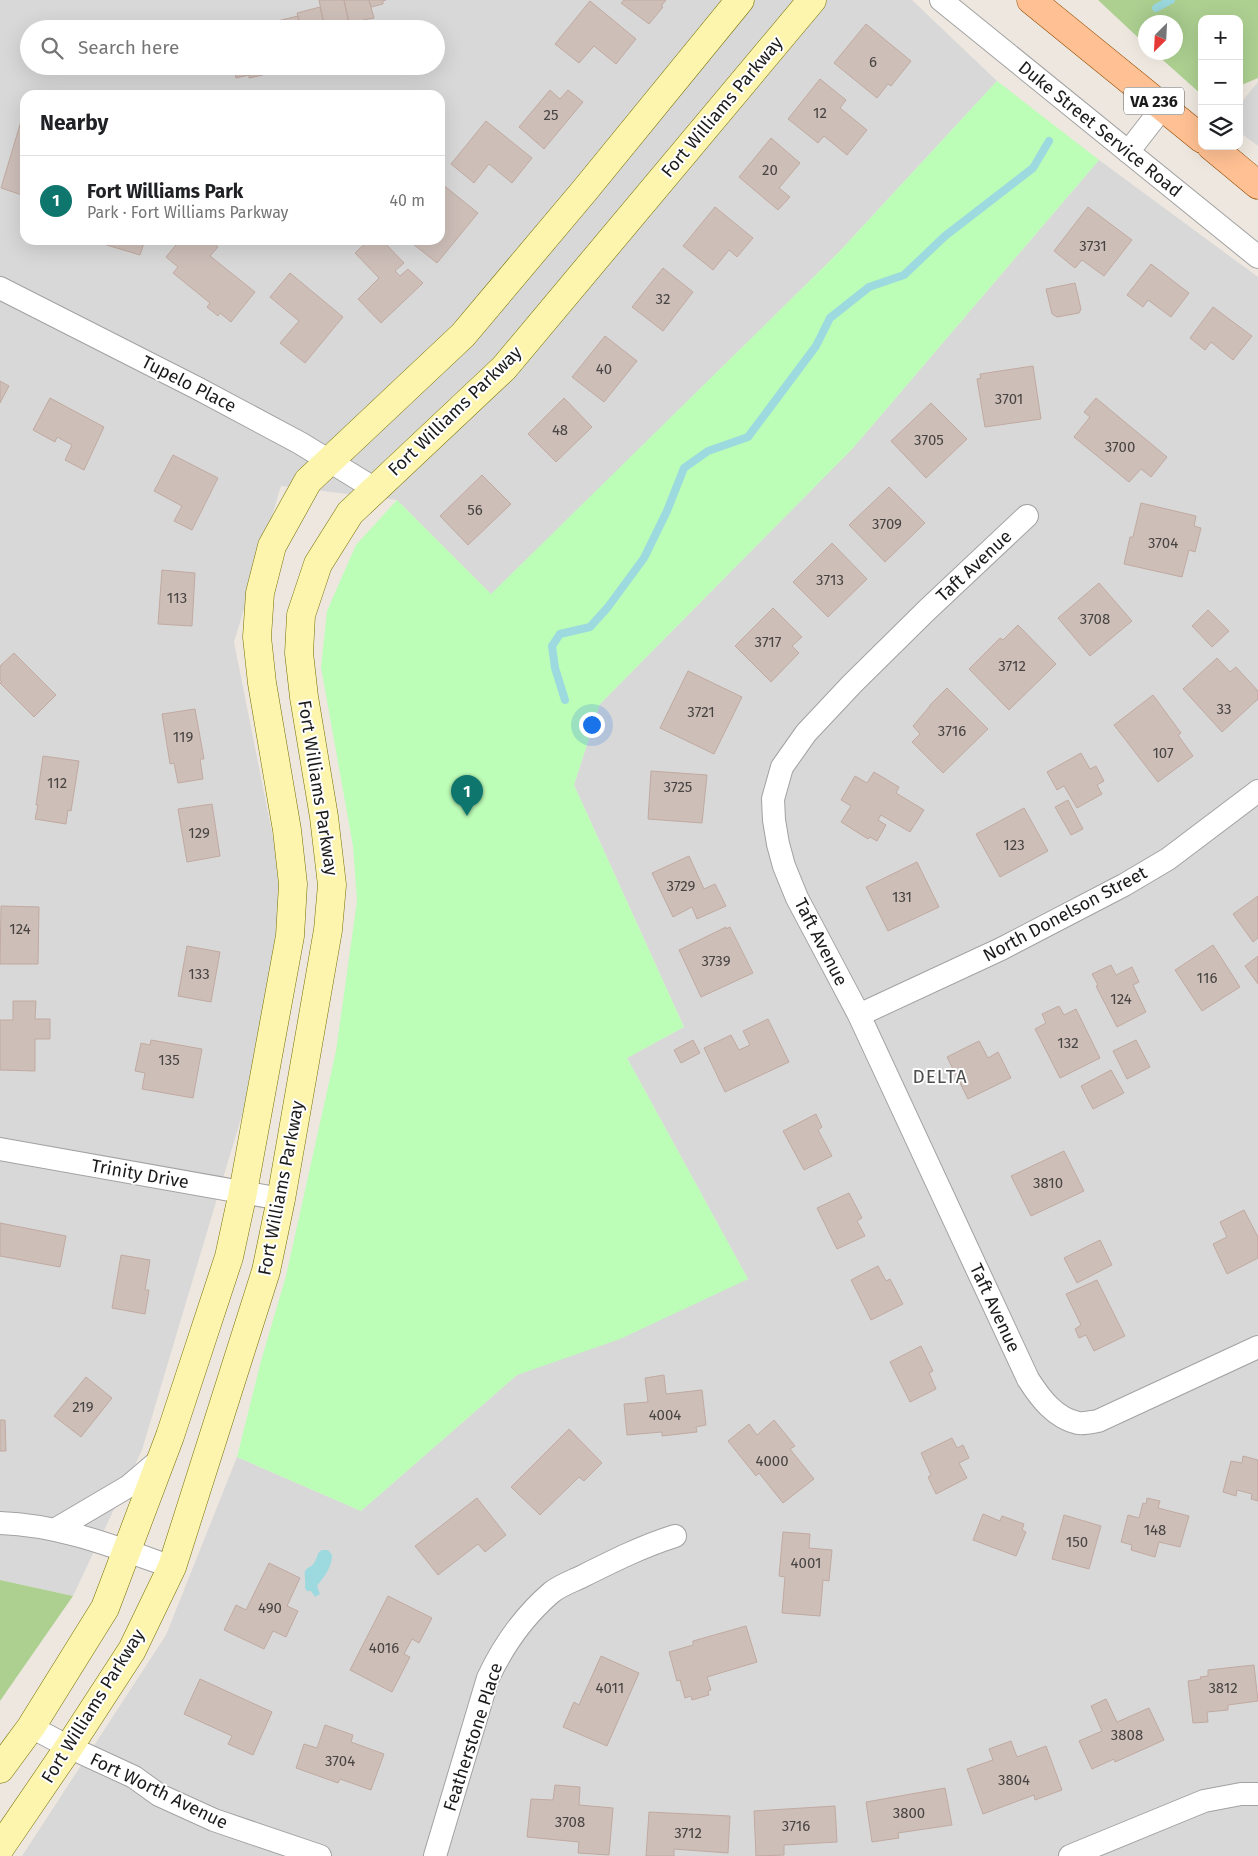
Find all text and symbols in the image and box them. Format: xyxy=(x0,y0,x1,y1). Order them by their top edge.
north arrow xyxy=(1138,15,1183,60)
map controls xyxy=(1198,15,1243,150)
button: + xyxy=(1198,15,1243,60)
search box xyxy=(20,20,445,75)
street label: Fort Williams Parkway xyxy=(657,32,788,182)
icon: search xyxy=(38,34,66,62)
text: Search here xyxy=(78,36,179,59)
house number: 6 xyxy=(869,53,877,71)
street label: Duke Street Service Road xyxy=(1014,56,1186,202)
button: − xyxy=(1198,60,1243,105)
road number: VA 236 xyxy=(1124,88,1184,114)
house number: 12 xyxy=(813,104,827,122)
button: layers xyxy=(1198,105,1243,150)
house number: 25 xyxy=(544,106,558,124)
text: Nearby xyxy=(40,110,108,136)
house number: 20 xyxy=(762,161,778,179)
text: Fort Williams Park xyxy=(87,180,243,203)
text: 1 xyxy=(52,191,60,210)
text: 40 m xyxy=(390,191,425,210)
text: Park · Fort Williams Parkway xyxy=(87,203,289,222)
house number: 3731 xyxy=(1079,237,1107,255)
house number: 32 xyxy=(656,290,670,308)
street label: Fort Williams Parkway xyxy=(384,341,527,481)
street label: Tupelo Place xyxy=(138,351,240,417)
house number: 40 xyxy=(596,360,612,378)
house number: 3701 xyxy=(995,390,1023,408)
house number: 48 xyxy=(552,421,568,439)
house number: 3705 xyxy=(914,431,944,449)
house number: 3700 xyxy=(1105,438,1135,456)
house number: 56 xyxy=(467,501,483,519)
house number: 3709 xyxy=(872,515,902,533)
street label: Taft Avenue xyxy=(932,525,1016,607)
house number: 3704 xyxy=(1148,534,1178,552)
house number: 3713 xyxy=(816,571,844,589)
house number: 113 xyxy=(167,589,187,607)
house number: 3708 xyxy=(1080,610,1110,628)
house number: 3717 xyxy=(755,633,782,651)
house number: 3712 xyxy=(998,657,1026,675)
street label: Fort Williams Parkway xyxy=(293,699,343,877)
house number: 33 xyxy=(1217,700,1231,718)
house number: 3721 xyxy=(687,703,715,721)
your location xyxy=(579,712,605,738)
house number: 3716 xyxy=(938,722,966,740)
house number: 119 xyxy=(173,728,193,746)
house number: 107 xyxy=(1152,744,1174,762)
house number: 112 xyxy=(47,774,67,792)
pin: 1 xyxy=(451,775,483,816)
house number: 3725 xyxy=(664,778,692,796)
house number: 129 xyxy=(188,824,210,842)
house number: 123 xyxy=(1003,836,1025,854)
street label: North Donelson Street xyxy=(979,861,1151,967)
house number: 3729 xyxy=(667,877,696,895)
house number: 131 xyxy=(892,888,912,906)
street label: Taft Avenue xyxy=(790,895,852,989)
house number: 124 xyxy=(9,920,31,938)
house number: 3739 xyxy=(701,952,731,970)
house number: 133 xyxy=(188,965,210,983)
house number: 116 xyxy=(1197,969,1217,987)
house number: 124 xyxy=(1110,990,1132,1008)
house number: 132 xyxy=(1057,1034,1079,1052)
house number: 135 xyxy=(158,1051,180,1069)
district label: DELTA xyxy=(912,1065,968,1088)
street label: Fort Williams Parkway xyxy=(253,1099,309,1277)
street label: Trinity Drive xyxy=(90,1155,190,1193)
house number: 3810 xyxy=(1033,1174,1063,1192)
street label: Taft Avenue xyxy=(965,1260,1025,1356)
house number: 219 xyxy=(72,1398,94,1416)
house number: 4004 xyxy=(649,1406,681,1424)
house number: 4000 xyxy=(755,1452,789,1470)
house number: 148 xyxy=(1144,1521,1166,1539)
house number: 150 xyxy=(1066,1533,1088,1551)
house number: 4001 xyxy=(791,1554,821,1572)
house number: 490 xyxy=(258,1599,282,1617)
street label: Fort Williams Parkway xyxy=(37,1625,149,1787)
house number: 4016 xyxy=(369,1639,399,1657)
street label: Featherstone Place xyxy=(439,1660,507,1814)
house number: 4011 xyxy=(596,1679,624,1697)
house number: 3812 xyxy=(1208,1679,1238,1697)
house number: 3808 xyxy=(1111,1726,1143,1744)
street label: Fort Worth Avenue xyxy=(86,1748,232,1834)
house number: 3704 xyxy=(325,1752,355,1770)
house number: 3804 xyxy=(998,1771,1030,1789)
house number: 3800 xyxy=(893,1804,925,1822)
house number: 3708 xyxy=(555,1813,585,1831)
house number: 3716 xyxy=(782,1817,810,1835)
house number: 3712 xyxy=(674,1824,702,1842)

